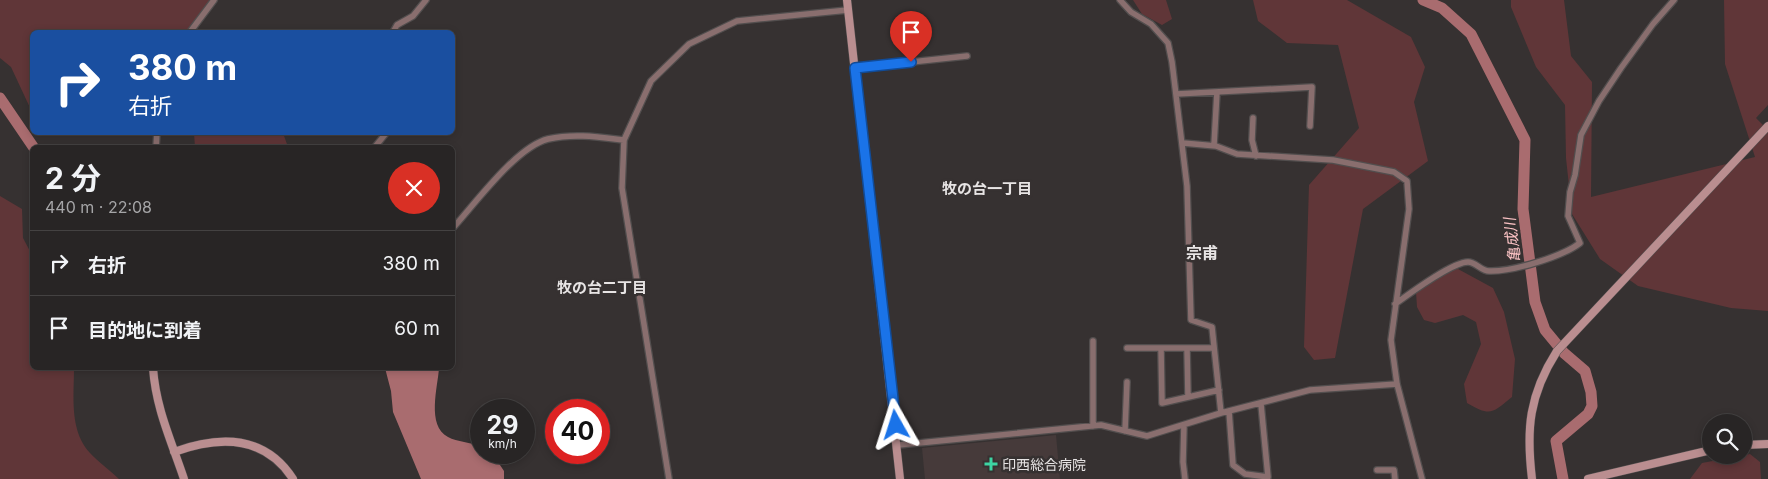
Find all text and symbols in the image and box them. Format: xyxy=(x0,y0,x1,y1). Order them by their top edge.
pin xyxy=(890,11,932,62)
icon: arrive xyxy=(897,18,925,46)
text: 380 m xyxy=(128,46,237,88)
icon: right xyxy=(45,50,110,115)
text: 右折 xyxy=(128,93,172,119)
text: 2 分 xyxy=(45,160,101,196)
button: close xyxy=(388,162,440,214)
district label: 牧の台一丁目 xyxy=(942,179,1032,198)
text: 440 m · 22:08 xyxy=(45,197,152,217)
water label: 亀成川 xyxy=(1500,215,1524,263)
district label: 宗甫 xyxy=(1186,243,1218,263)
icon: right xyxy=(45,249,73,277)
text: 380 m xyxy=(383,252,440,275)
text: 右折 xyxy=(88,254,126,277)
district label: 牧の台二丁目 xyxy=(557,278,647,297)
icon: arrive xyxy=(45,314,73,342)
text: 60 m xyxy=(394,317,440,340)
text: 目的地に到着 xyxy=(88,319,202,342)
position arrow xyxy=(869,398,921,450)
speed limit sign: 40 xyxy=(545,399,610,464)
text: 29 xyxy=(487,410,518,440)
map controls xyxy=(1702,414,1752,464)
button: search xyxy=(1702,414,1752,464)
text: km/h xyxy=(488,436,517,451)
place label: 印西総合病院 xyxy=(1002,456,1086,473)
marker: 印西総合病院 xyxy=(984,457,998,471)

